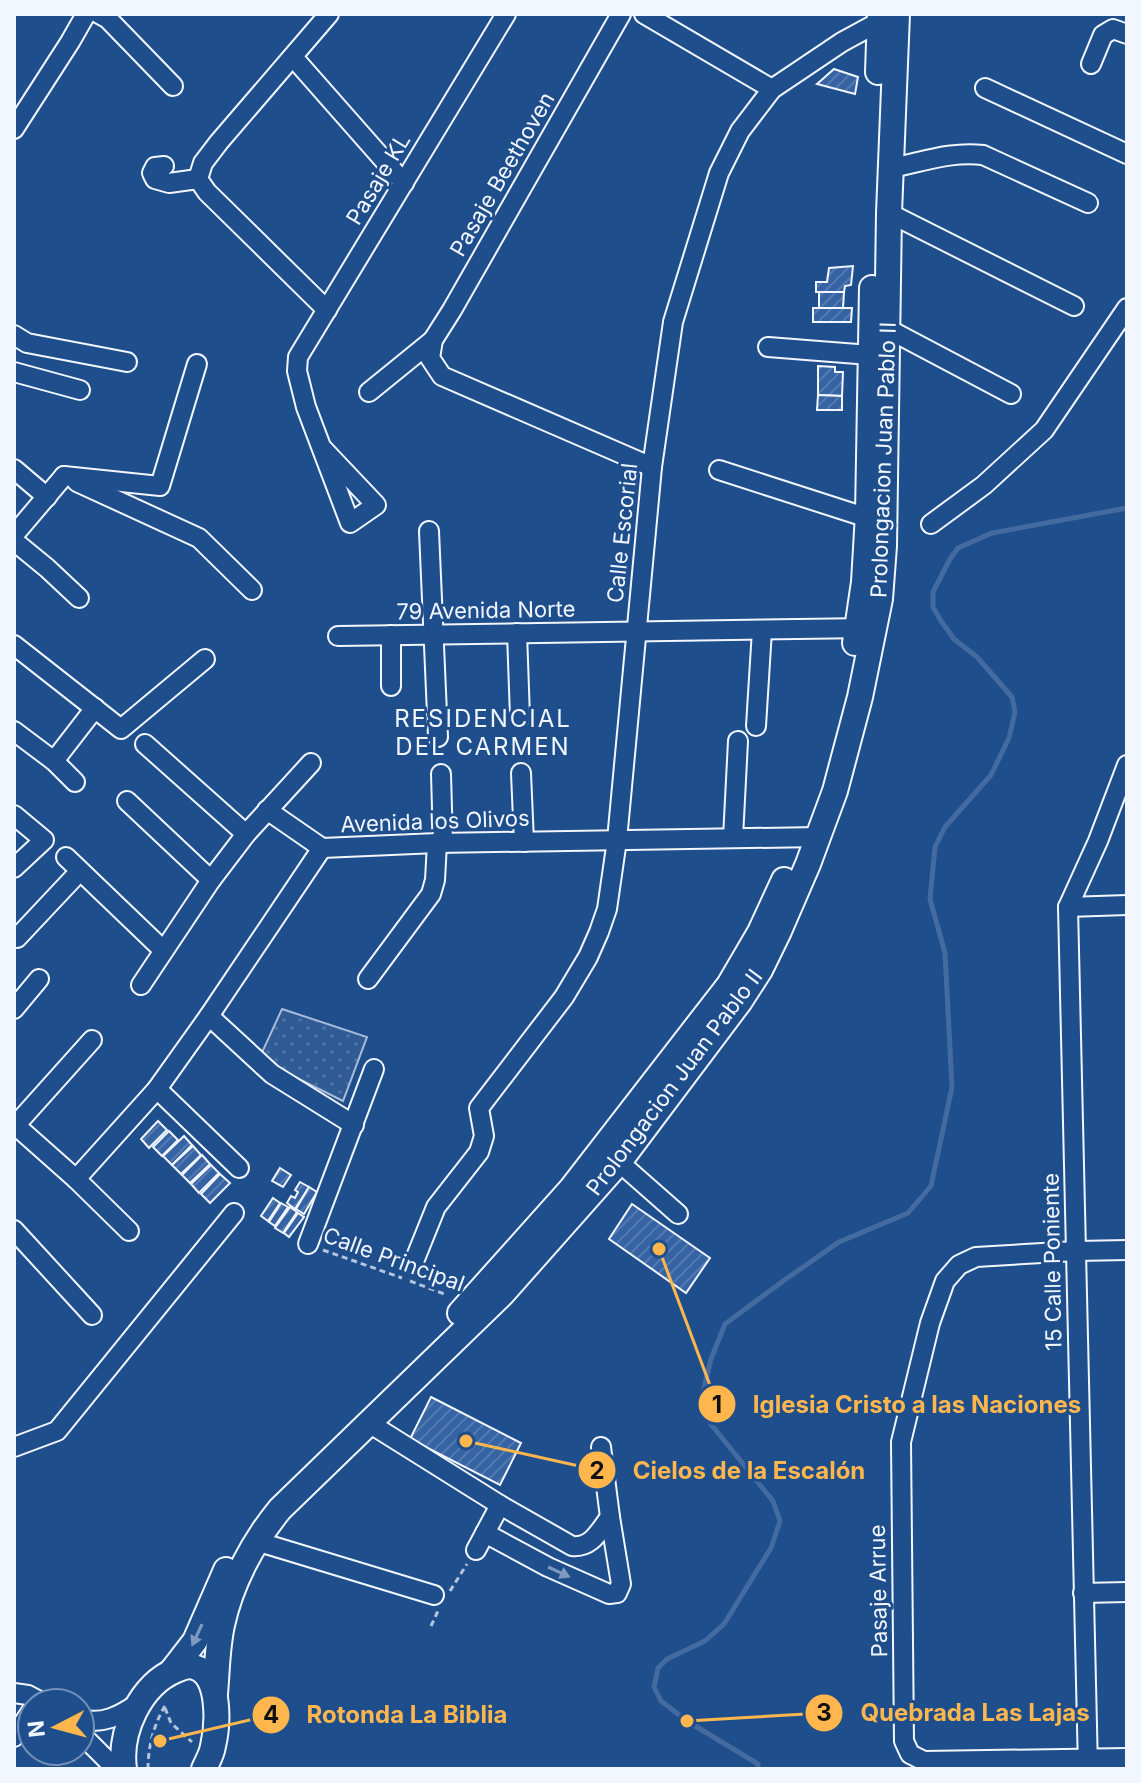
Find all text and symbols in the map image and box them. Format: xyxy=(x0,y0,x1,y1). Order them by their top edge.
street label: Pasaje Beethoven xyxy=(444,87,560,261)
street label: Pasaje KL xyxy=(341,129,415,229)
street label: Prolongacion Juan Pablo II xyxy=(865,321,901,599)
street label: Calle Escorial xyxy=(602,462,642,604)
street label: 79 Avenida Norte xyxy=(396,595,576,625)
district label: RESIDENCIAL DEL CARMEN xyxy=(394,704,572,761)
street label: Avenida los Olivos xyxy=(340,805,530,837)
street label: Prolongacion Juan Pablo II xyxy=(580,964,768,1200)
street label: 15 Calle Poniente xyxy=(1037,1173,1067,1351)
street label: Calle Principal xyxy=(320,1221,468,1297)
callout: Iglesia Cristo a las Naciones xyxy=(697,1380,1097,1428)
text: 1 xyxy=(712,1390,722,1419)
text: Iglesia Cristo a las Naciones xyxy=(753,1390,1081,1419)
callout: Cielos de la Escalón xyxy=(577,1446,881,1494)
text: 2 xyxy=(589,1456,605,1485)
text: Cielos de la Escalón xyxy=(633,1456,865,1485)
street label: Pasaje Arrue xyxy=(864,1524,892,1658)
one-way arrow xyxy=(548,1566,571,1579)
one-way arrow xyxy=(190,1623,204,1647)
north arrow xyxy=(16,1687,96,1767)
callout: Quebrada Las Lajas xyxy=(804,1689,1105,1737)
callout: Rotonda La Biblia xyxy=(251,1691,523,1739)
text: 3 xyxy=(816,1698,832,1727)
text: Quebrada Las Lajas xyxy=(860,1698,1090,1727)
text: 4 xyxy=(263,1700,279,1729)
text: Rotonda La Biblia xyxy=(307,1700,507,1729)
text: N xyxy=(22,1719,50,1739)

